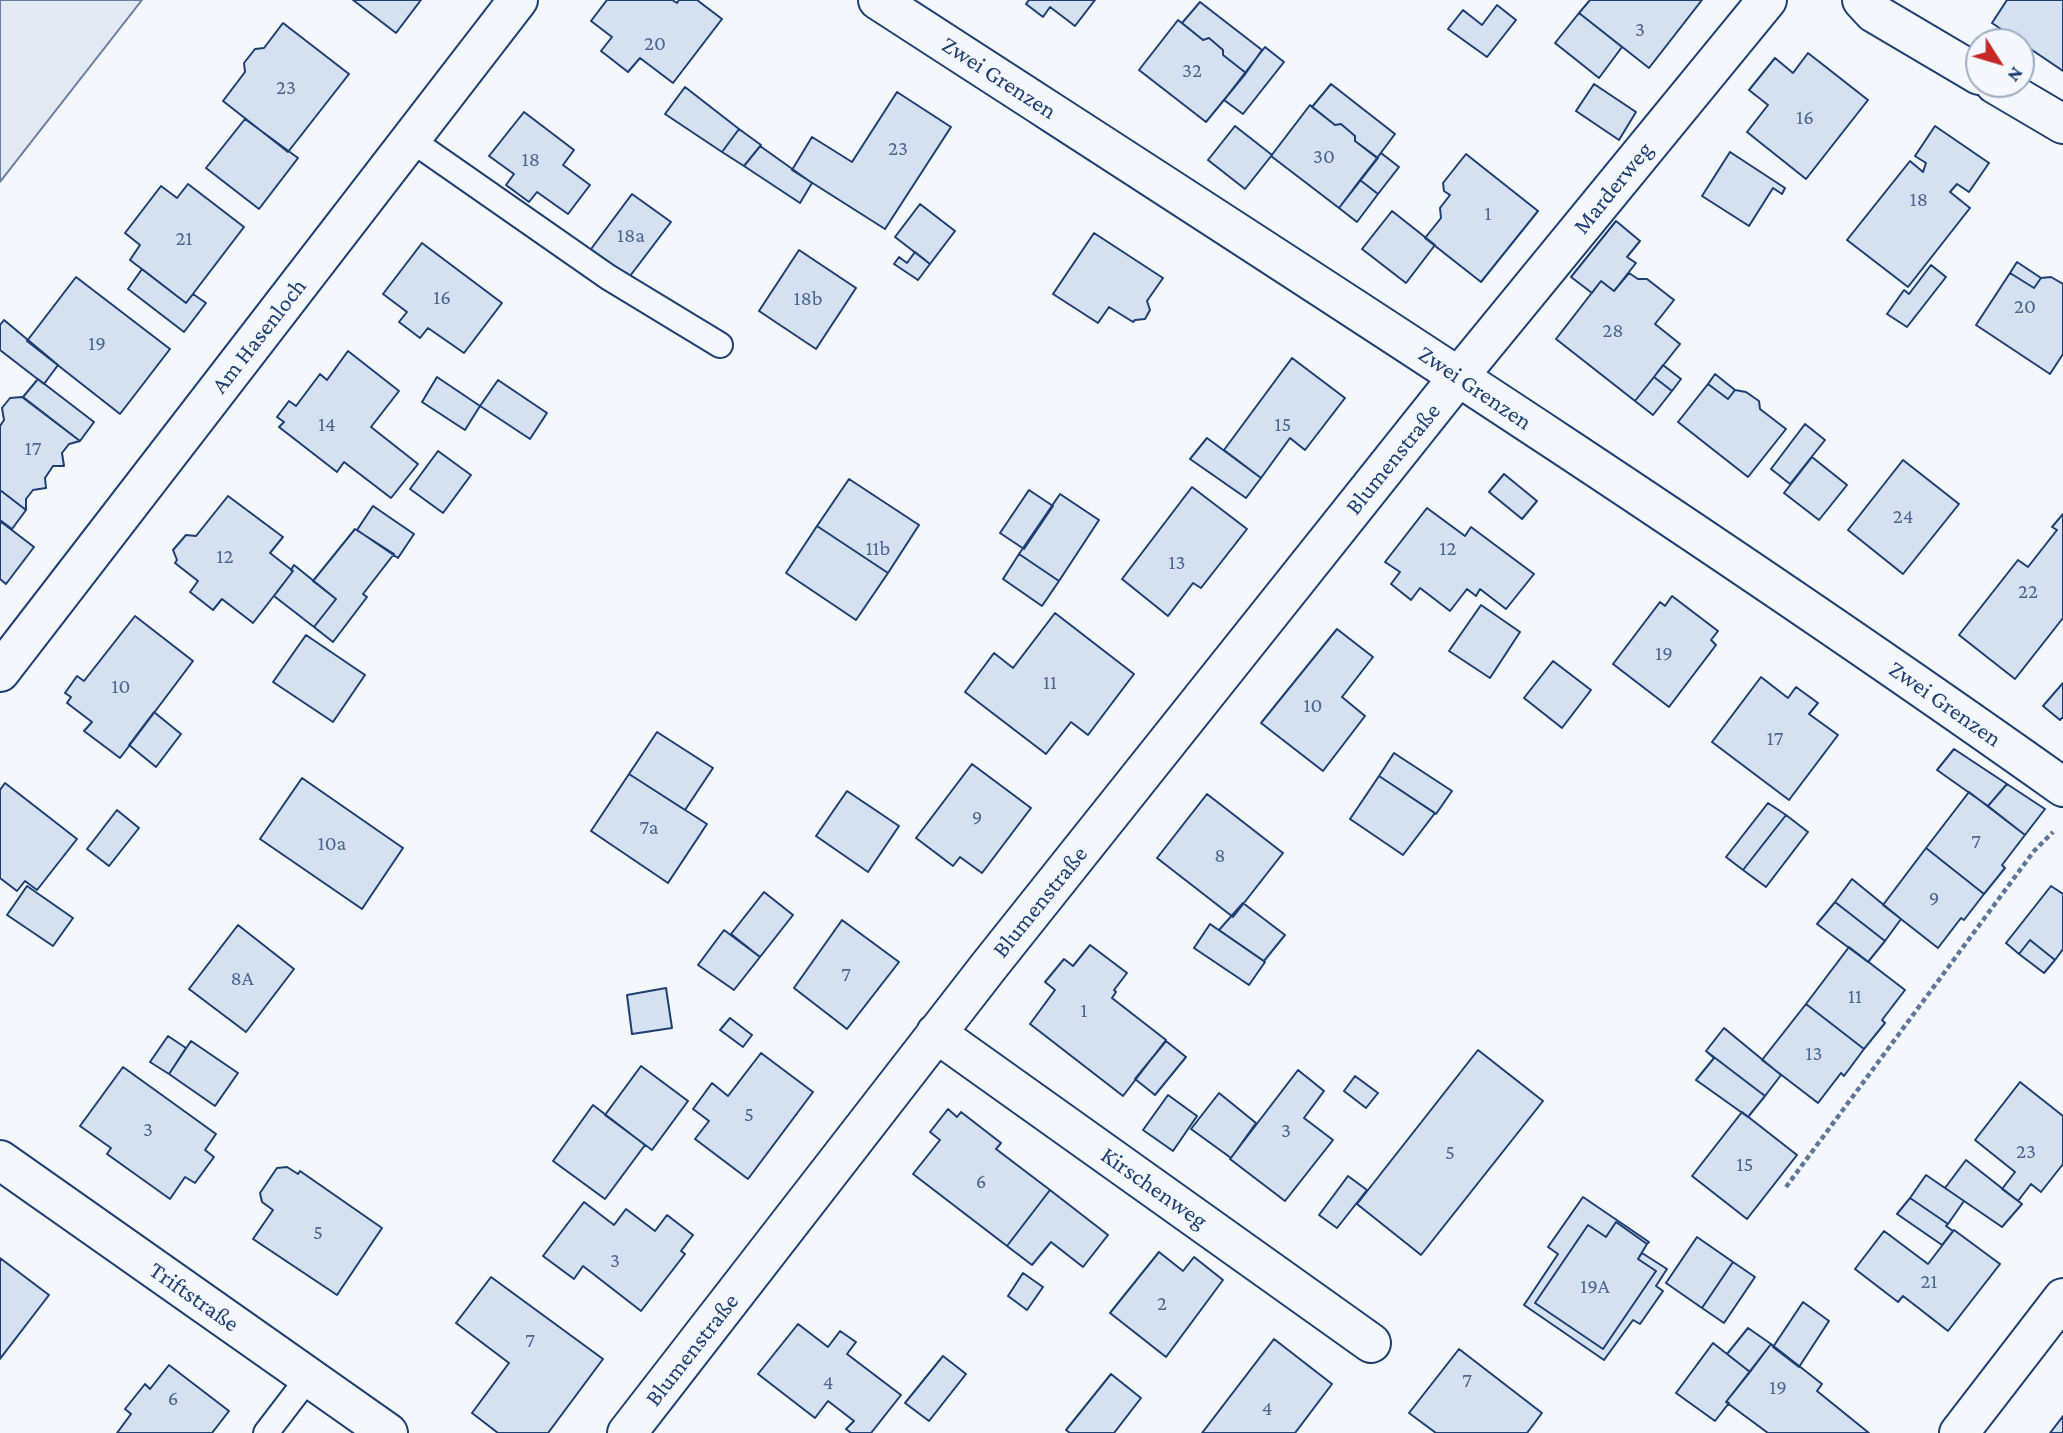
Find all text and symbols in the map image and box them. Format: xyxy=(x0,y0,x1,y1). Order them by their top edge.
house number: 3 xyxy=(1635,17,1645,43)
north arrow xyxy=(1965,28,2035,98)
street label: Zwei Grenzen xyxy=(936,30,1062,126)
house number: 20 xyxy=(644,31,666,57)
house number: 32 xyxy=(1182,58,1202,84)
text: N xyxy=(2003,63,2028,86)
house number: 23 xyxy=(276,75,296,101)
house number: 16 xyxy=(1796,105,1814,131)
house number: 23 xyxy=(888,136,908,162)
street label: Marderweg xyxy=(1567,136,1659,240)
house number: 30 xyxy=(1313,144,1335,170)
house number: 18 xyxy=(522,147,540,173)
house number: 18 xyxy=(1910,187,1928,213)
house number: 1 xyxy=(1485,201,1491,227)
house number: 18a xyxy=(617,223,645,249)
house number: 21 xyxy=(176,226,192,252)
street label: Am Hasenloch xyxy=(205,273,313,399)
house number: 16 xyxy=(433,285,451,311)
house number: 18b xyxy=(794,286,822,312)
house number: 20 xyxy=(2014,294,2036,320)
house number: 28 xyxy=(1602,318,1624,344)
house number: 19 xyxy=(88,331,106,357)
street label: Zwei Grenzen xyxy=(1413,339,1537,437)
street label: Blumenstraße xyxy=(1339,397,1447,521)
house number: 14 xyxy=(318,412,336,438)
house number: 15 xyxy=(1275,412,1291,438)
house number: 17 xyxy=(25,436,41,462)
house number: 24 xyxy=(1893,504,1913,530)
house number: 11b xyxy=(866,536,890,562)
house number: 12 xyxy=(1440,536,1456,562)
house number: 12 xyxy=(217,544,233,570)
house number: 13 xyxy=(1169,550,1185,576)
house number: 22 xyxy=(2018,579,2038,605)
house number: 19 xyxy=(1655,641,1673,667)
street label: Zwei Grenzen xyxy=(1883,655,2007,753)
house number: 11 xyxy=(1043,670,1057,696)
house number: 10 xyxy=(112,674,130,700)
house number: 10 xyxy=(1304,693,1322,719)
house number: 17 xyxy=(1767,726,1783,752)
house number: 9 xyxy=(972,805,982,831)
house number: 7a xyxy=(640,815,658,841)
house number: 7 xyxy=(1971,829,1981,855)
house number: 10a xyxy=(318,831,346,857)
street label: Blumenstraße xyxy=(986,840,1094,964)
house number: 8 xyxy=(1214,843,1226,869)
house number: 9 xyxy=(1929,886,1939,912)
house number: 7 xyxy=(841,962,851,988)
house number: 8A xyxy=(230,966,254,992)
house number: 11 xyxy=(1848,984,1862,1010)
house number: 1 xyxy=(1081,998,1087,1024)
house number: 13 xyxy=(1806,1041,1822,1067)
house number: 5 xyxy=(744,1102,754,1128)
house number: 3 xyxy=(143,1117,153,1143)
house number: 3 xyxy=(1281,1118,1291,1144)
house number: 23 xyxy=(2016,1139,2036,1165)
house number: 5 xyxy=(1445,1140,1455,1166)
street label: Kirschenweg xyxy=(1095,1141,1213,1235)
house number: 15 xyxy=(1737,1152,1753,1178)
house number: 6 xyxy=(976,1169,986,1195)
house number: 5 xyxy=(313,1220,323,1246)
house number: 3 xyxy=(610,1248,620,1274)
street label: Triftstraße xyxy=(144,1256,244,1338)
house number: 21 xyxy=(1921,1269,1937,1295)
house number: 19A xyxy=(1580,1274,1610,1300)
street label: Blumenstraße xyxy=(639,1288,745,1412)
house number: 2 xyxy=(1157,1291,1167,1317)
house number: 7 xyxy=(525,1328,535,1354)
house number: 7 xyxy=(1462,1368,1472,1394)
house number: 4 xyxy=(823,1370,833,1396)
house number: 19 xyxy=(1769,1375,1787,1401)
house number: 6 xyxy=(168,1386,178,1412)
house number: 4 xyxy=(1262,1396,1272,1422)

